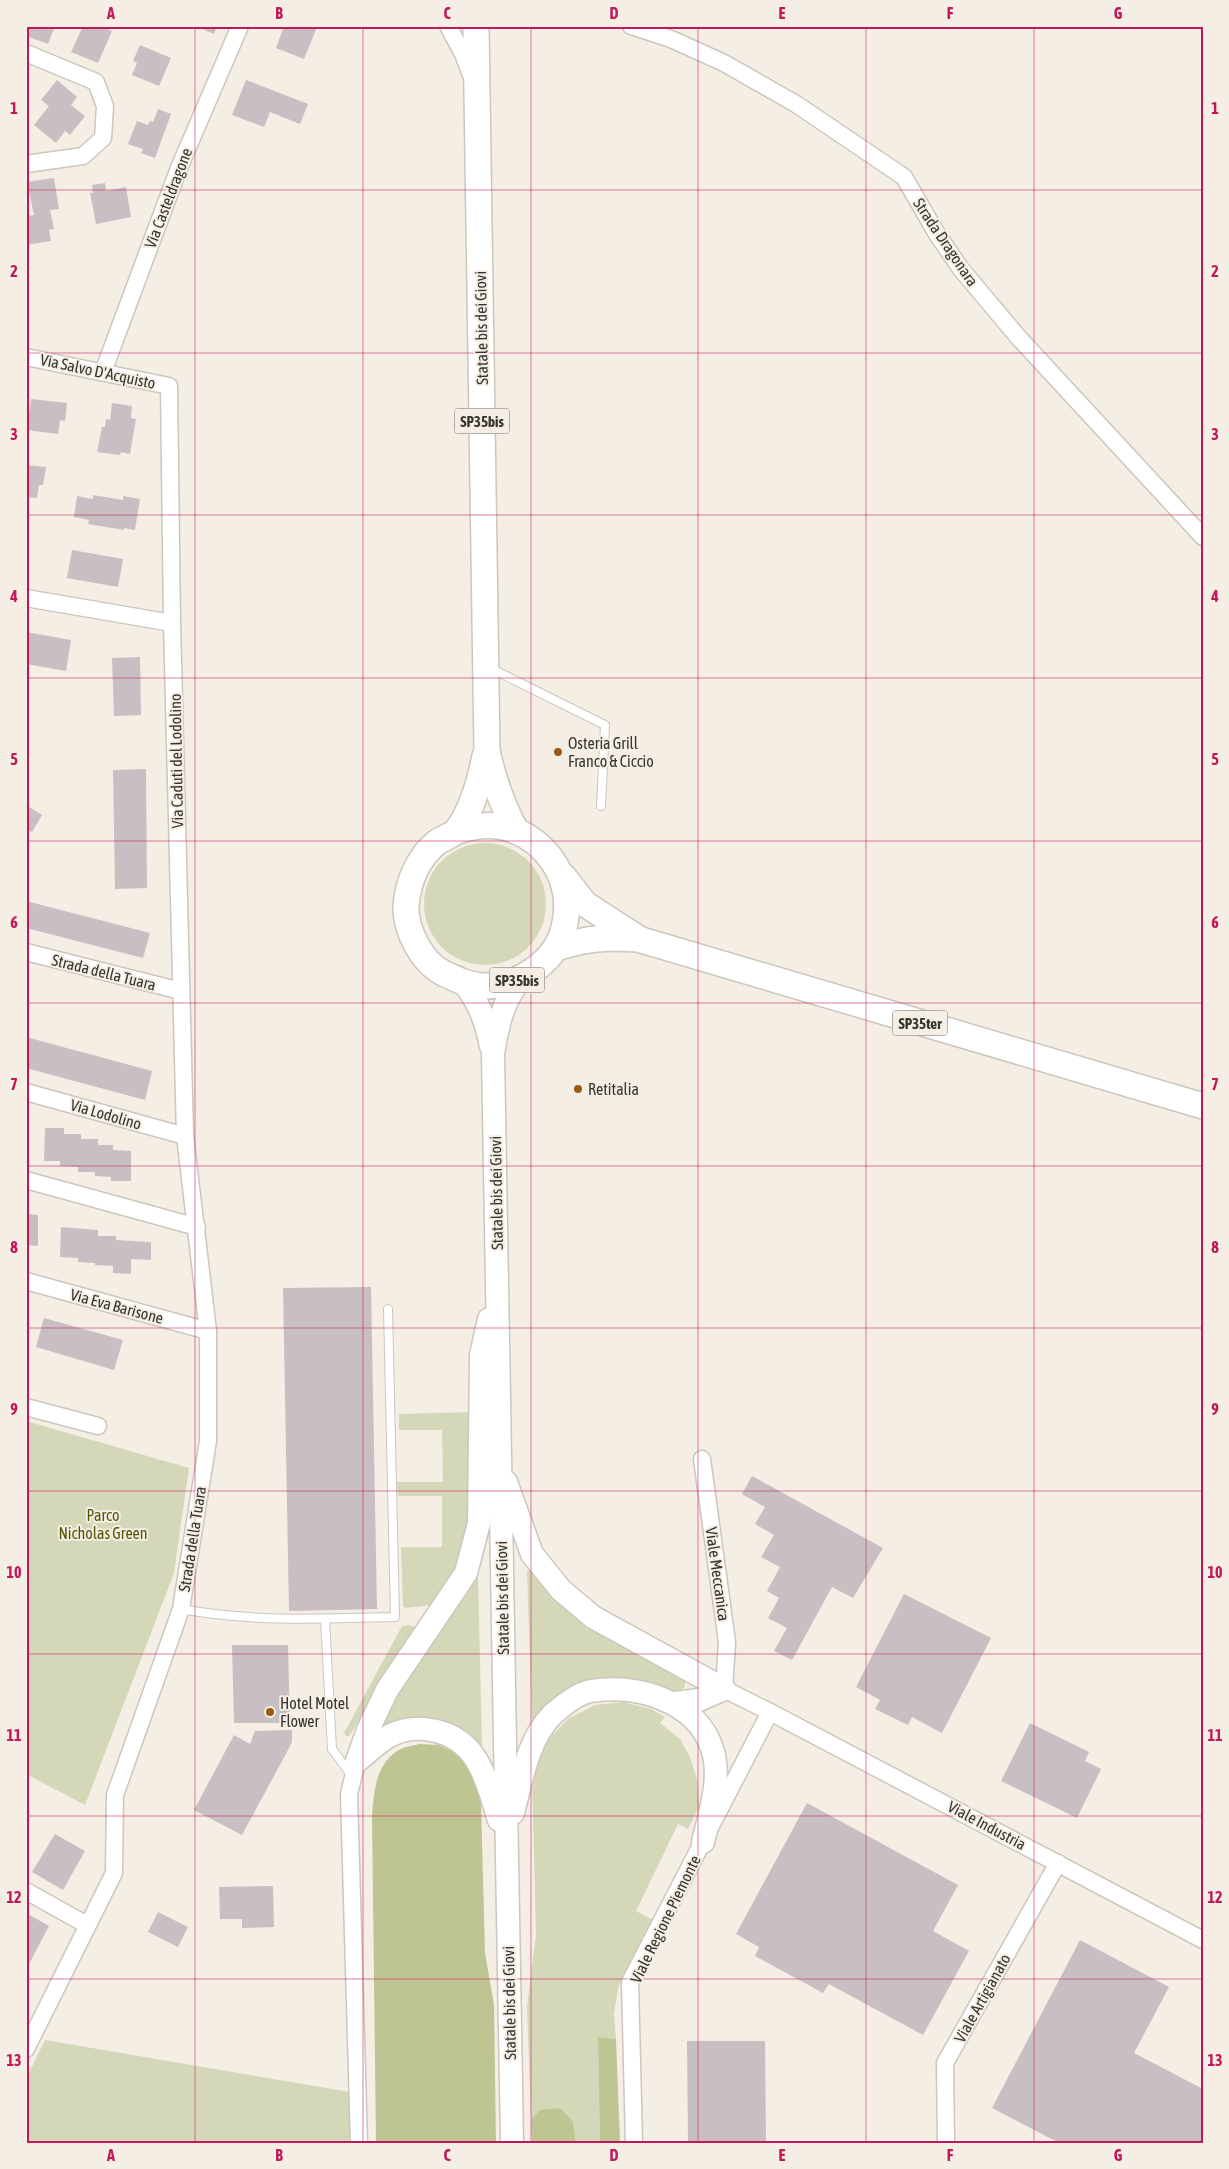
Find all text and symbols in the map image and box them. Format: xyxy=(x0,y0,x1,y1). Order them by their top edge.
text: A xyxy=(106,4,115,22)
text: B xyxy=(275,4,283,22)
text: C xyxy=(443,4,451,22)
text: D xyxy=(610,4,619,22)
text: E xyxy=(779,4,786,22)
text: F xyxy=(947,4,954,22)
text: G xyxy=(1114,4,1123,22)
text: 1 xyxy=(10,99,18,117)
text: 1 xyxy=(1211,99,1219,117)
street label: Via Casteldragone xyxy=(141,145,196,251)
street label: Strada Dragonara xyxy=(909,195,982,290)
text: 2 xyxy=(10,262,18,280)
text: 2 xyxy=(1211,262,1219,280)
street label: Statale bis dei Giovi xyxy=(471,271,491,385)
street label: Via Salvo D'Acquisto xyxy=(38,350,157,393)
road number: SP35bis xyxy=(454,408,510,434)
text: 3 xyxy=(10,425,18,443)
text: 3 xyxy=(1211,425,1219,443)
text: 4 xyxy=(9,587,18,605)
text: 4 xyxy=(1210,587,1219,605)
street label: Via Caduti del Lodolino xyxy=(166,693,186,829)
place label: Osteria Grill Franco & Ciccio xyxy=(568,734,654,770)
marker: Osteria Grill Franco & Ciccio xyxy=(552,746,564,758)
text: 5 xyxy=(10,750,18,768)
text: 5 xyxy=(1211,750,1219,768)
text: 6 xyxy=(10,913,18,931)
text: 6 xyxy=(1211,913,1219,931)
street label: Strada della Tuara xyxy=(50,950,158,994)
road number: SP35bis xyxy=(490,968,544,992)
road number: SP35ter xyxy=(892,1010,948,1036)
text: 7 xyxy=(10,1075,18,1093)
text: 7 xyxy=(1211,1075,1219,1093)
place label: Retitalia xyxy=(588,1080,639,1098)
marker: Retitalia xyxy=(572,1083,584,1095)
street label: Via Lodolino xyxy=(68,1095,144,1133)
street label: Statale bis dei Giovi xyxy=(486,1136,506,1250)
text: 8 xyxy=(10,1238,18,1256)
text: 8 xyxy=(1211,1238,1219,1256)
street label: Via Eva Barisone xyxy=(68,1285,166,1327)
text: 9 xyxy=(10,1400,18,1418)
text: 9 xyxy=(1211,1400,1219,1418)
street label: Strada della Tuara xyxy=(175,1485,209,1593)
park label: Parco Nicholas Green xyxy=(58,1506,148,1542)
street label: Viale Meccanica xyxy=(703,1526,733,1622)
street label: Statale bis dei Giovi xyxy=(492,1541,512,1655)
text: 10 xyxy=(6,1563,22,1581)
text: 10 xyxy=(1207,1563,1223,1581)
place label: Hotel Motel Flower xyxy=(280,1694,350,1730)
marker: Hotel Motel Flower xyxy=(264,1706,276,1718)
text: 11 xyxy=(6,1726,22,1744)
text: 11 xyxy=(1207,1726,1223,1744)
street label: Viale Industria xyxy=(945,1797,1029,1853)
street label: Viale Regione Piemonte xyxy=(626,1852,705,1986)
text: 12 xyxy=(6,1888,22,1906)
text: 12 xyxy=(1207,1888,1223,1906)
street label: Statale bis dei Giovi xyxy=(499,1946,519,2060)
street label: Viale Artigianato xyxy=(950,1951,1015,2046)
text: 13 xyxy=(6,2051,22,2069)
text: 13 xyxy=(1207,2051,1223,2069)
text: A xyxy=(106,2146,115,2164)
text: B xyxy=(275,2146,283,2164)
text: C xyxy=(443,2146,451,2164)
text: D xyxy=(610,2146,619,2164)
text: E xyxy=(779,2146,786,2164)
text: F xyxy=(947,2146,954,2164)
text: G xyxy=(1114,2146,1123,2164)

